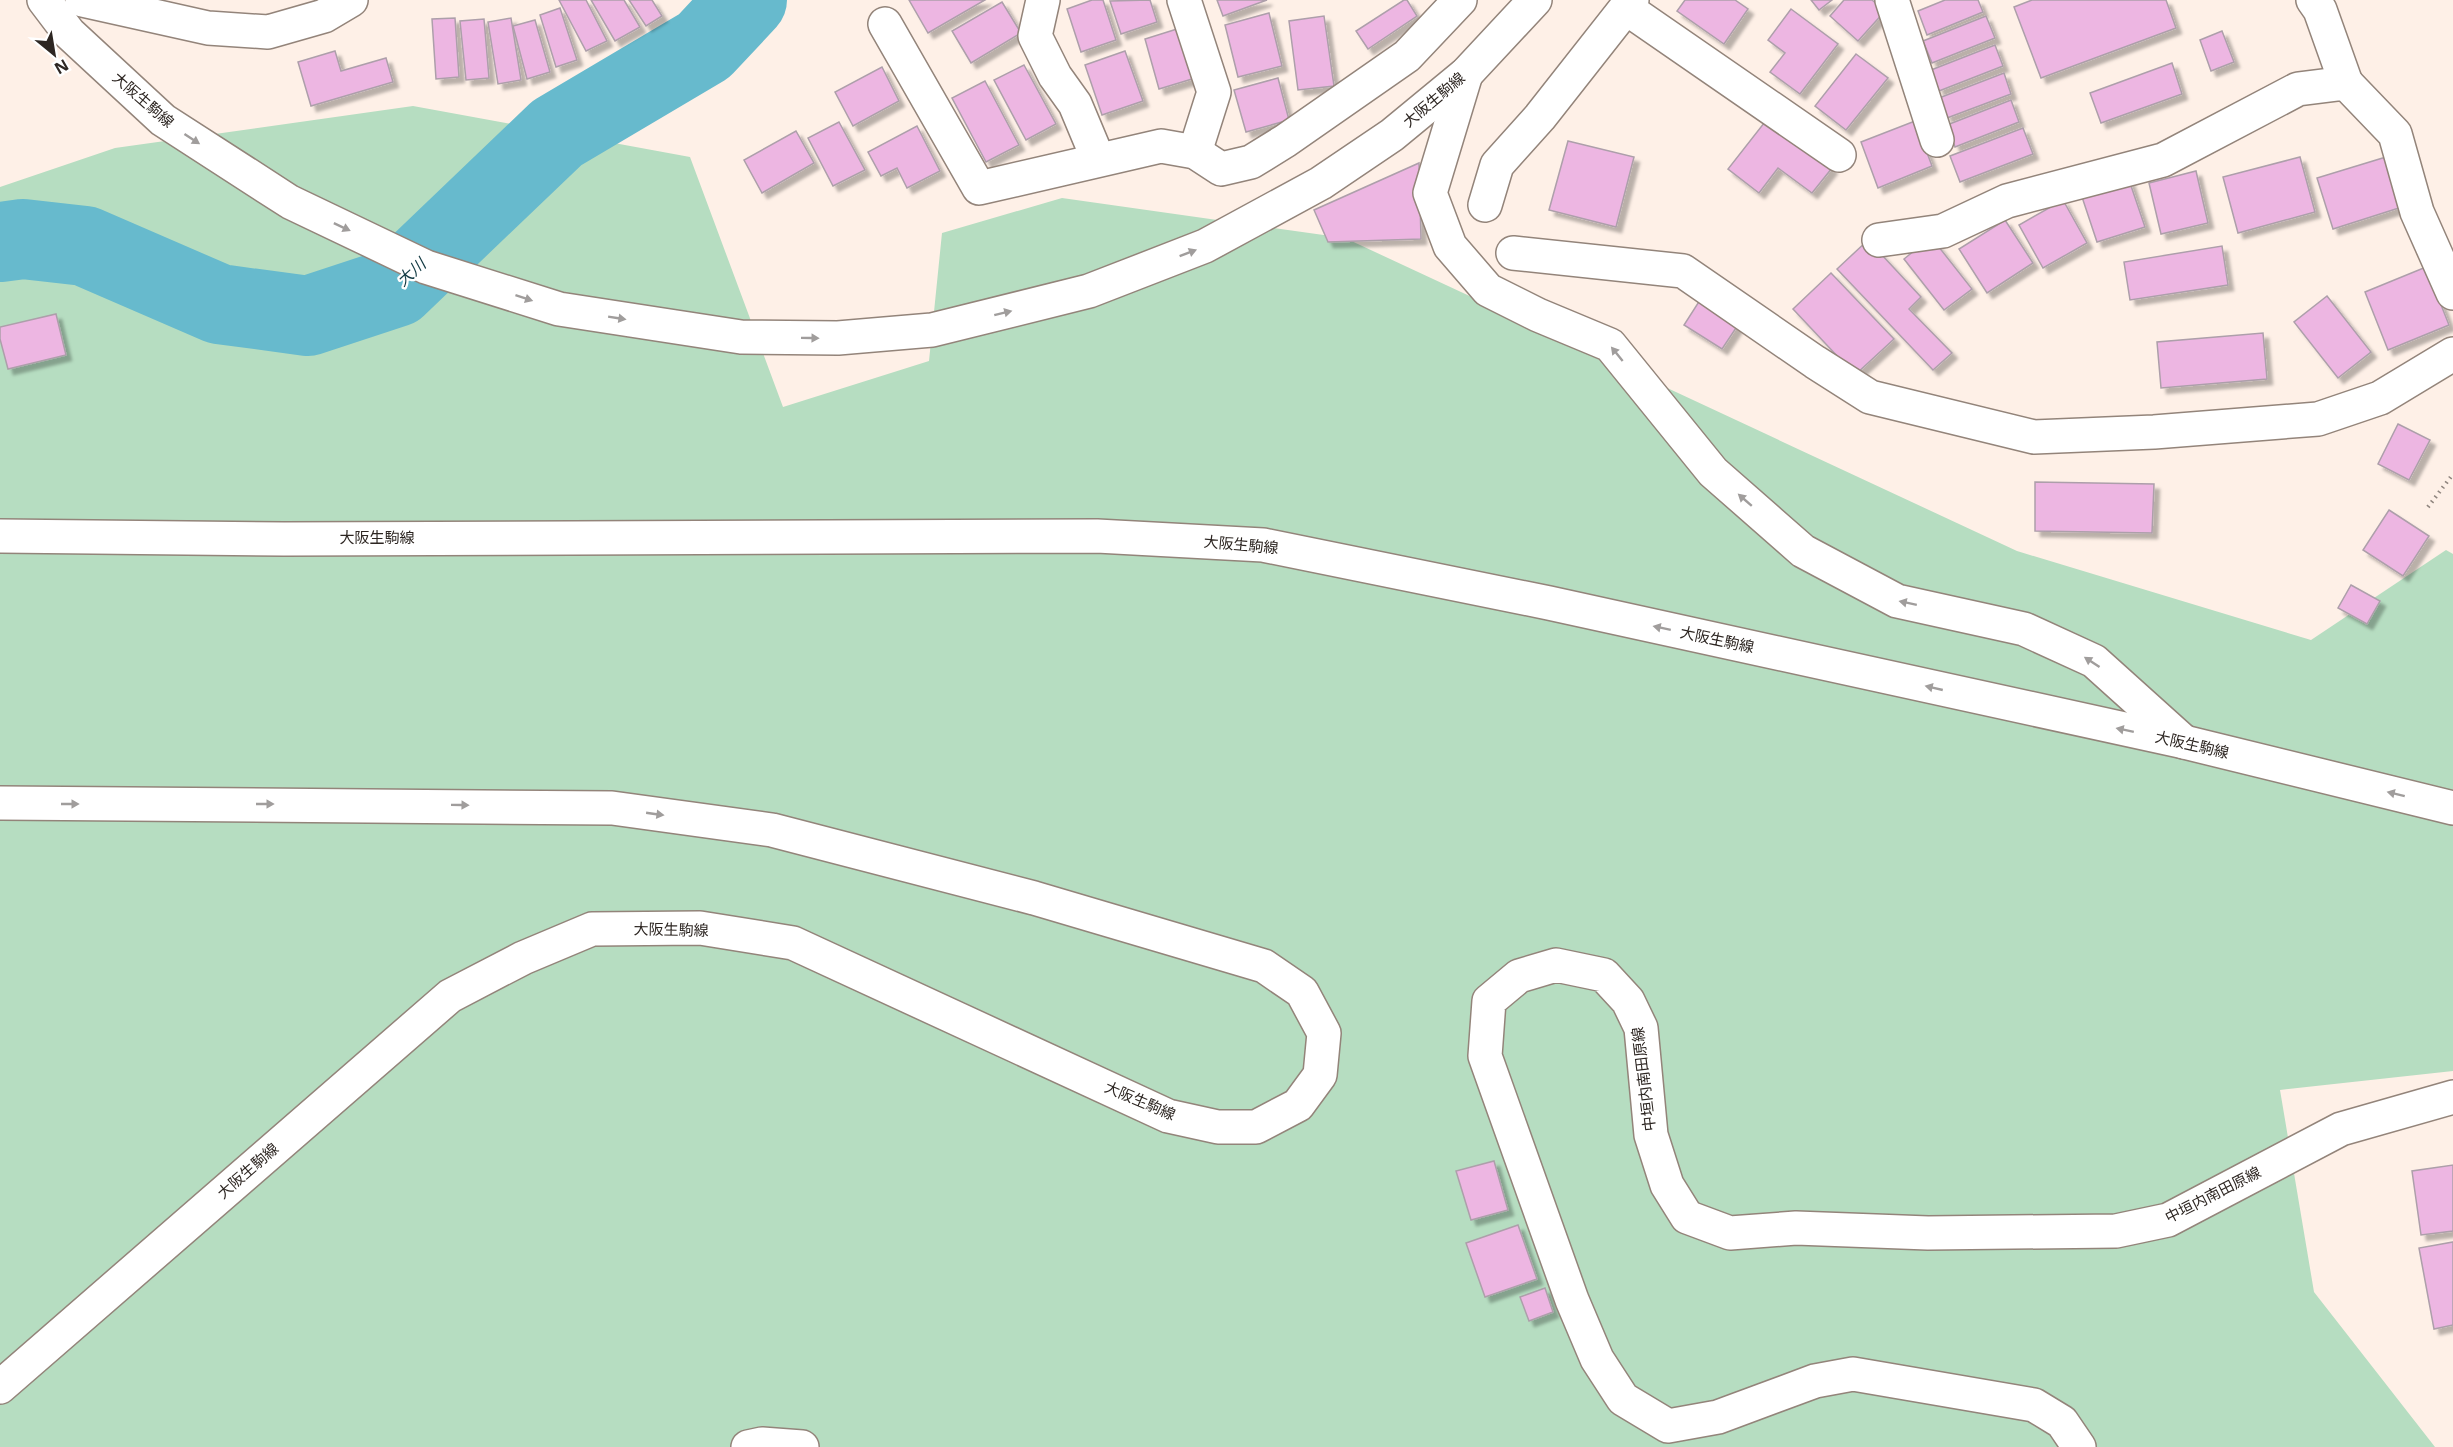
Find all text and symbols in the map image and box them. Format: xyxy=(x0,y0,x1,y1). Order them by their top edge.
north arrow xyxy=(24,24,84,84)
text: N xyxy=(50,54,73,80)
street label: 大阪生駒線 xyxy=(109,67,179,131)
street label: 大阪生駒線 xyxy=(1398,67,1469,131)
one-way arrow xyxy=(184,134,201,145)
one-way arrow xyxy=(334,222,351,231)
one-way arrow xyxy=(1179,248,1197,257)
water label: 大川 xyxy=(392,252,432,291)
one-way arrow xyxy=(515,294,533,303)
one-way arrow xyxy=(994,307,1012,317)
one-way arrow xyxy=(607,314,626,323)
one-way arrow xyxy=(801,333,820,343)
one-way arrow xyxy=(1612,346,1624,361)
one-way arrow xyxy=(1738,494,1753,507)
street label: 大阪生駒線 xyxy=(339,527,415,547)
street label: 大阪生駒線 xyxy=(1203,531,1279,557)
one-way arrow xyxy=(1899,598,1917,608)
street label: 大阪生駒線 xyxy=(1678,621,1756,657)
one-way arrow xyxy=(1652,623,1671,632)
one-way arrow xyxy=(2084,657,2101,668)
one-way arrow xyxy=(1925,683,1944,692)
one-way arrow xyxy=(2115,725,2134,734)
street label: 大阪生駒線 xyxy=(2153,726,2231,762)
one-way arrow xyxy=(2387,789,2405,799)
one-way arrow xyxy=(61,799,80,809)
one-way arrow xyxy=(256,799,275,809)
one-way arrow xyxy=(451,801,470,810)
one-way arrow xyxy=(645,809,664,819)
street label: 大阪生駒線 xyxy=(633,918,709,940)
street label: 中垣内南田原線 xyxy=(1627,1026,1659,1132)
street label: 大阪生駒線 xyxy=(1102,1076,1179,1124)
street label: 大阪生駒線 xyxy=(212,1138,282,1202)
street label: 中垣内南田原線 xyxy=(2161,1161,2264,1227)

